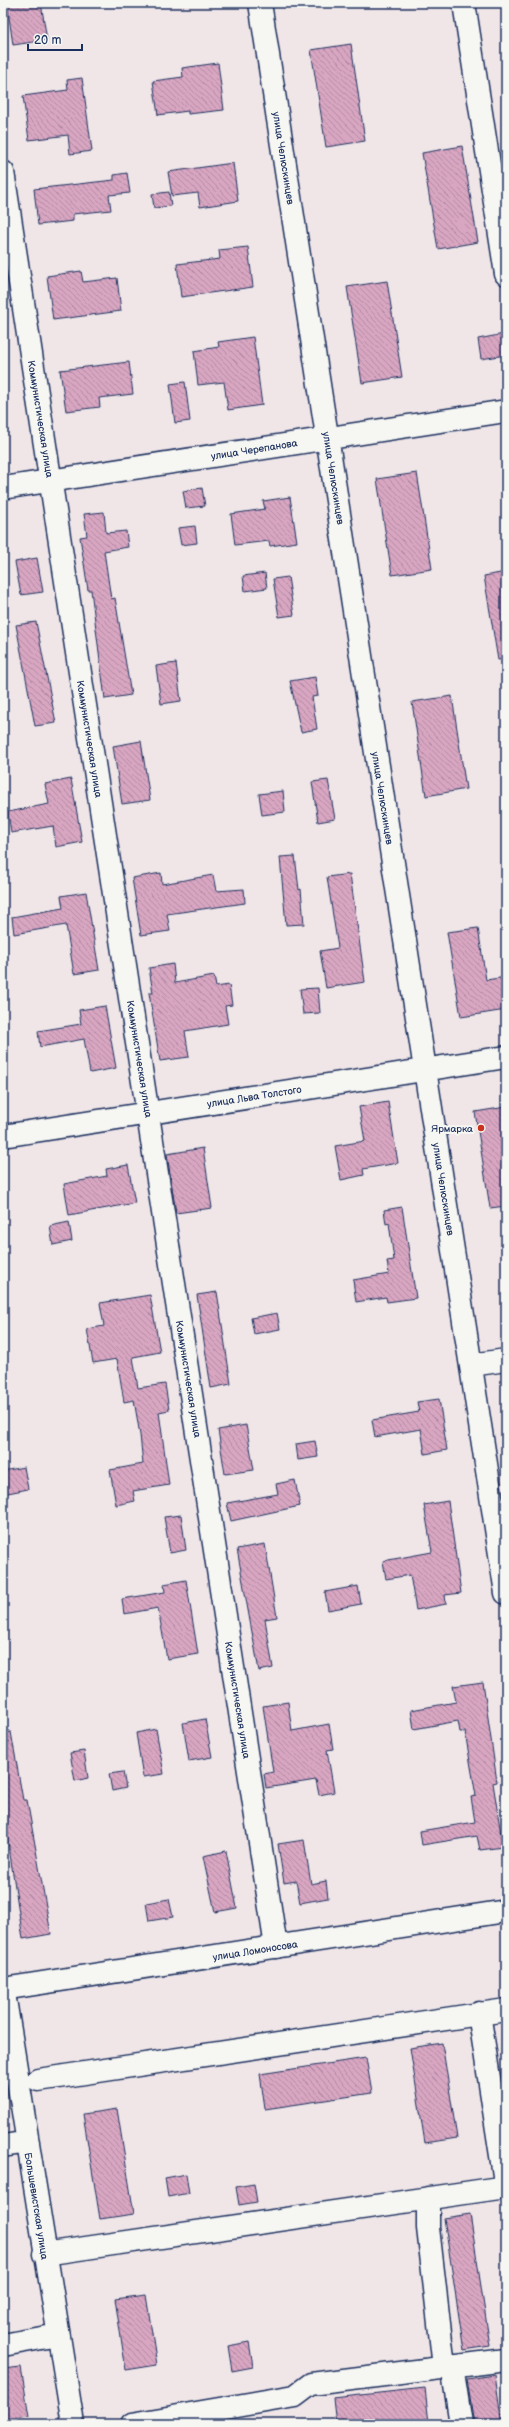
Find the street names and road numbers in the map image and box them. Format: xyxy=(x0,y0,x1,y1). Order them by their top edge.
street label: улица Челюскинцев xyxy=(270,111,296,206)
street label: Коммунистическая улица xyxy=(25,360,55,479)
street label: улица Челюскинцев xyxy=(320,431,346,526)
street label: улица Черепанова xyxy=(210,437,298,463)
street label: Коммунистическая улица xyxy=(74,680,104,799)
street label: улица Челюскинцев xyxy=(369,751,395,846)
street label: Коммунистическая улица xyxy=(124,1000,154,1119)
street label: улица Льва Толстого xyxy=(206,1084,302,1110)
street label: улица Челюскинцев xyxy=(430,1142,456,1237)
street label: Коммунистическая улица xyxy=(173,1320,203,1439)
street label: Коммунистическая улица xyxy=(222,1641,252,1760)
street label: улица Ломоносова xyxy=(212,1938,299,1964)
street label: Большевистская улица xyxy=(22,2152,50,2261)

